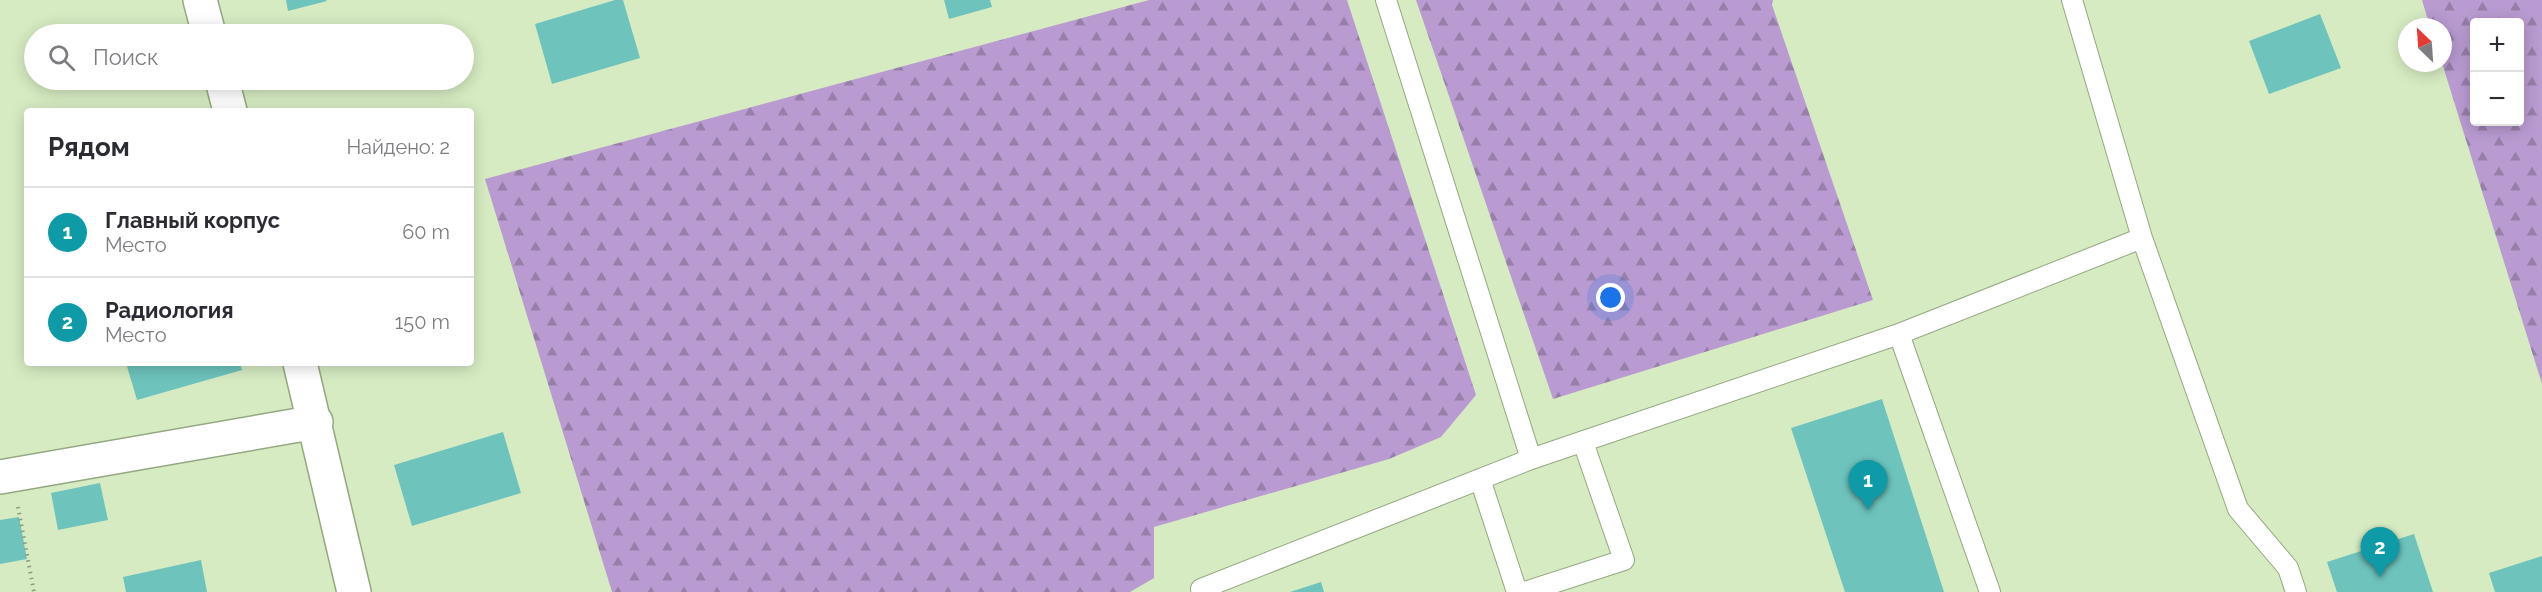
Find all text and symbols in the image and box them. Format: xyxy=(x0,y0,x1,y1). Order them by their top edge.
north arrow xyxy=(2398,18,2452,72)
map controls xyxy=(2470,18,2524,126)
button: + xyxy=(2470,18,2524,72)
search box xyxy=(24,24,474,90)
icon: search xyxy=(45,41,78,74)
text: Поиск xyxy=(93,44,158,70)
button: − xyxy=(2470,72,2524,126)
text: Рядом xyxy=(48,132,130,162)
text: Найдено: 2 xyxy=(346,135,450,159)
text: Главный корпус xyxy=(105,207,280,233)
text: 1 xyxy=(63,220,72,244)
text: 60 m xyxy=(402,220,450,244)
text: Место xyxy=(105,233,167,257)
your location xyxy=(1596,283,1625,312)
text: Радиология xyxy=(105,297,233,323)
text: 2 xyxy=(62,310,73,334)
text: 150 m xyxy=(395,310,450,334)
text: Место xyxy=(105,323,167,347)
pin: 1 xyxy=(1848,460,1888,510)
pin: 2 xyxy=(2360,528,2400,577)

